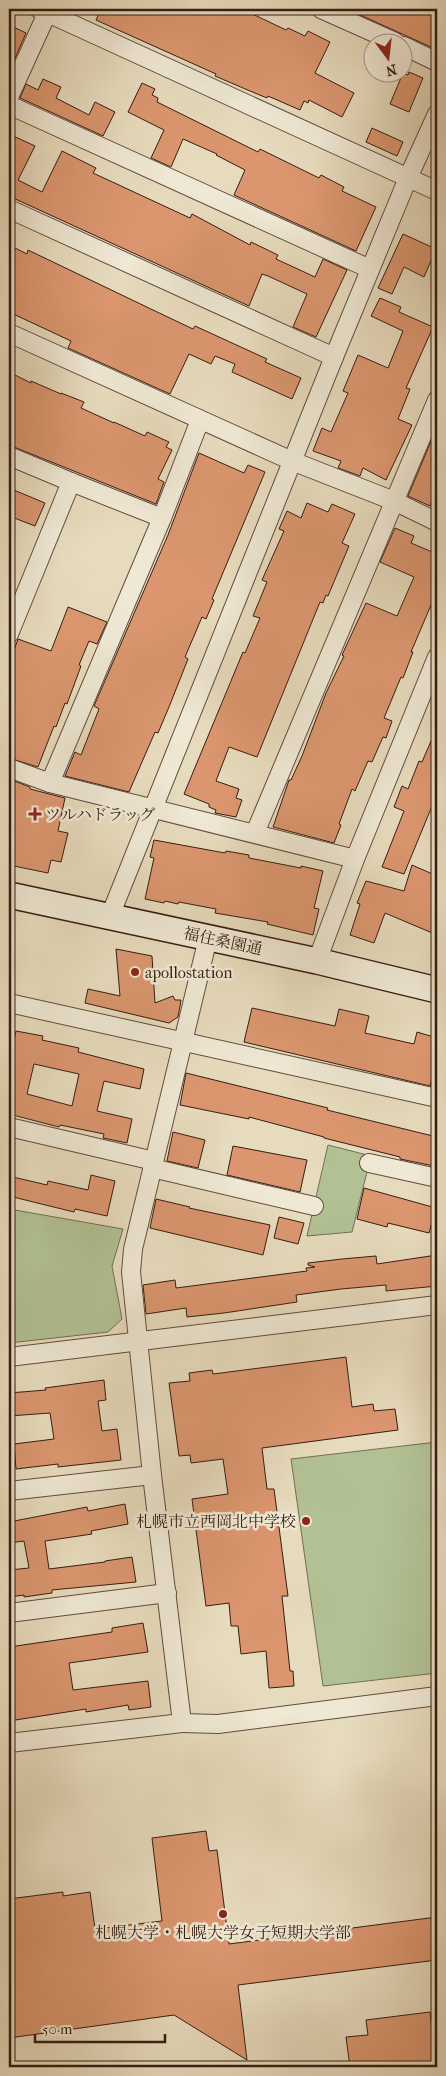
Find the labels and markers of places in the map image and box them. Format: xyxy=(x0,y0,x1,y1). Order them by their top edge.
place label: ツルハドラッグ xyxy=(45,805,155,824)
marker: ツルハドラッグ xyxy=(29,808,41,820)
place label: apollostation xyxy=(145,963,233,982)
marker: apollostation xyxy=(129,966,141,978)
place label: 札幌市立西岡北中学校 xyxy=(136,1512,296,1531)
marker: 札幌市立西岡北中学校 xyxy=(300,1515,312,1527)
marker: 札幌大学・札幌大学女子短期大学部 xyxy=(217,1908,229,1920)
place label: 札幌大学・札幌大学女子短期大学部 xyxy=(95,1923,351,1942)

